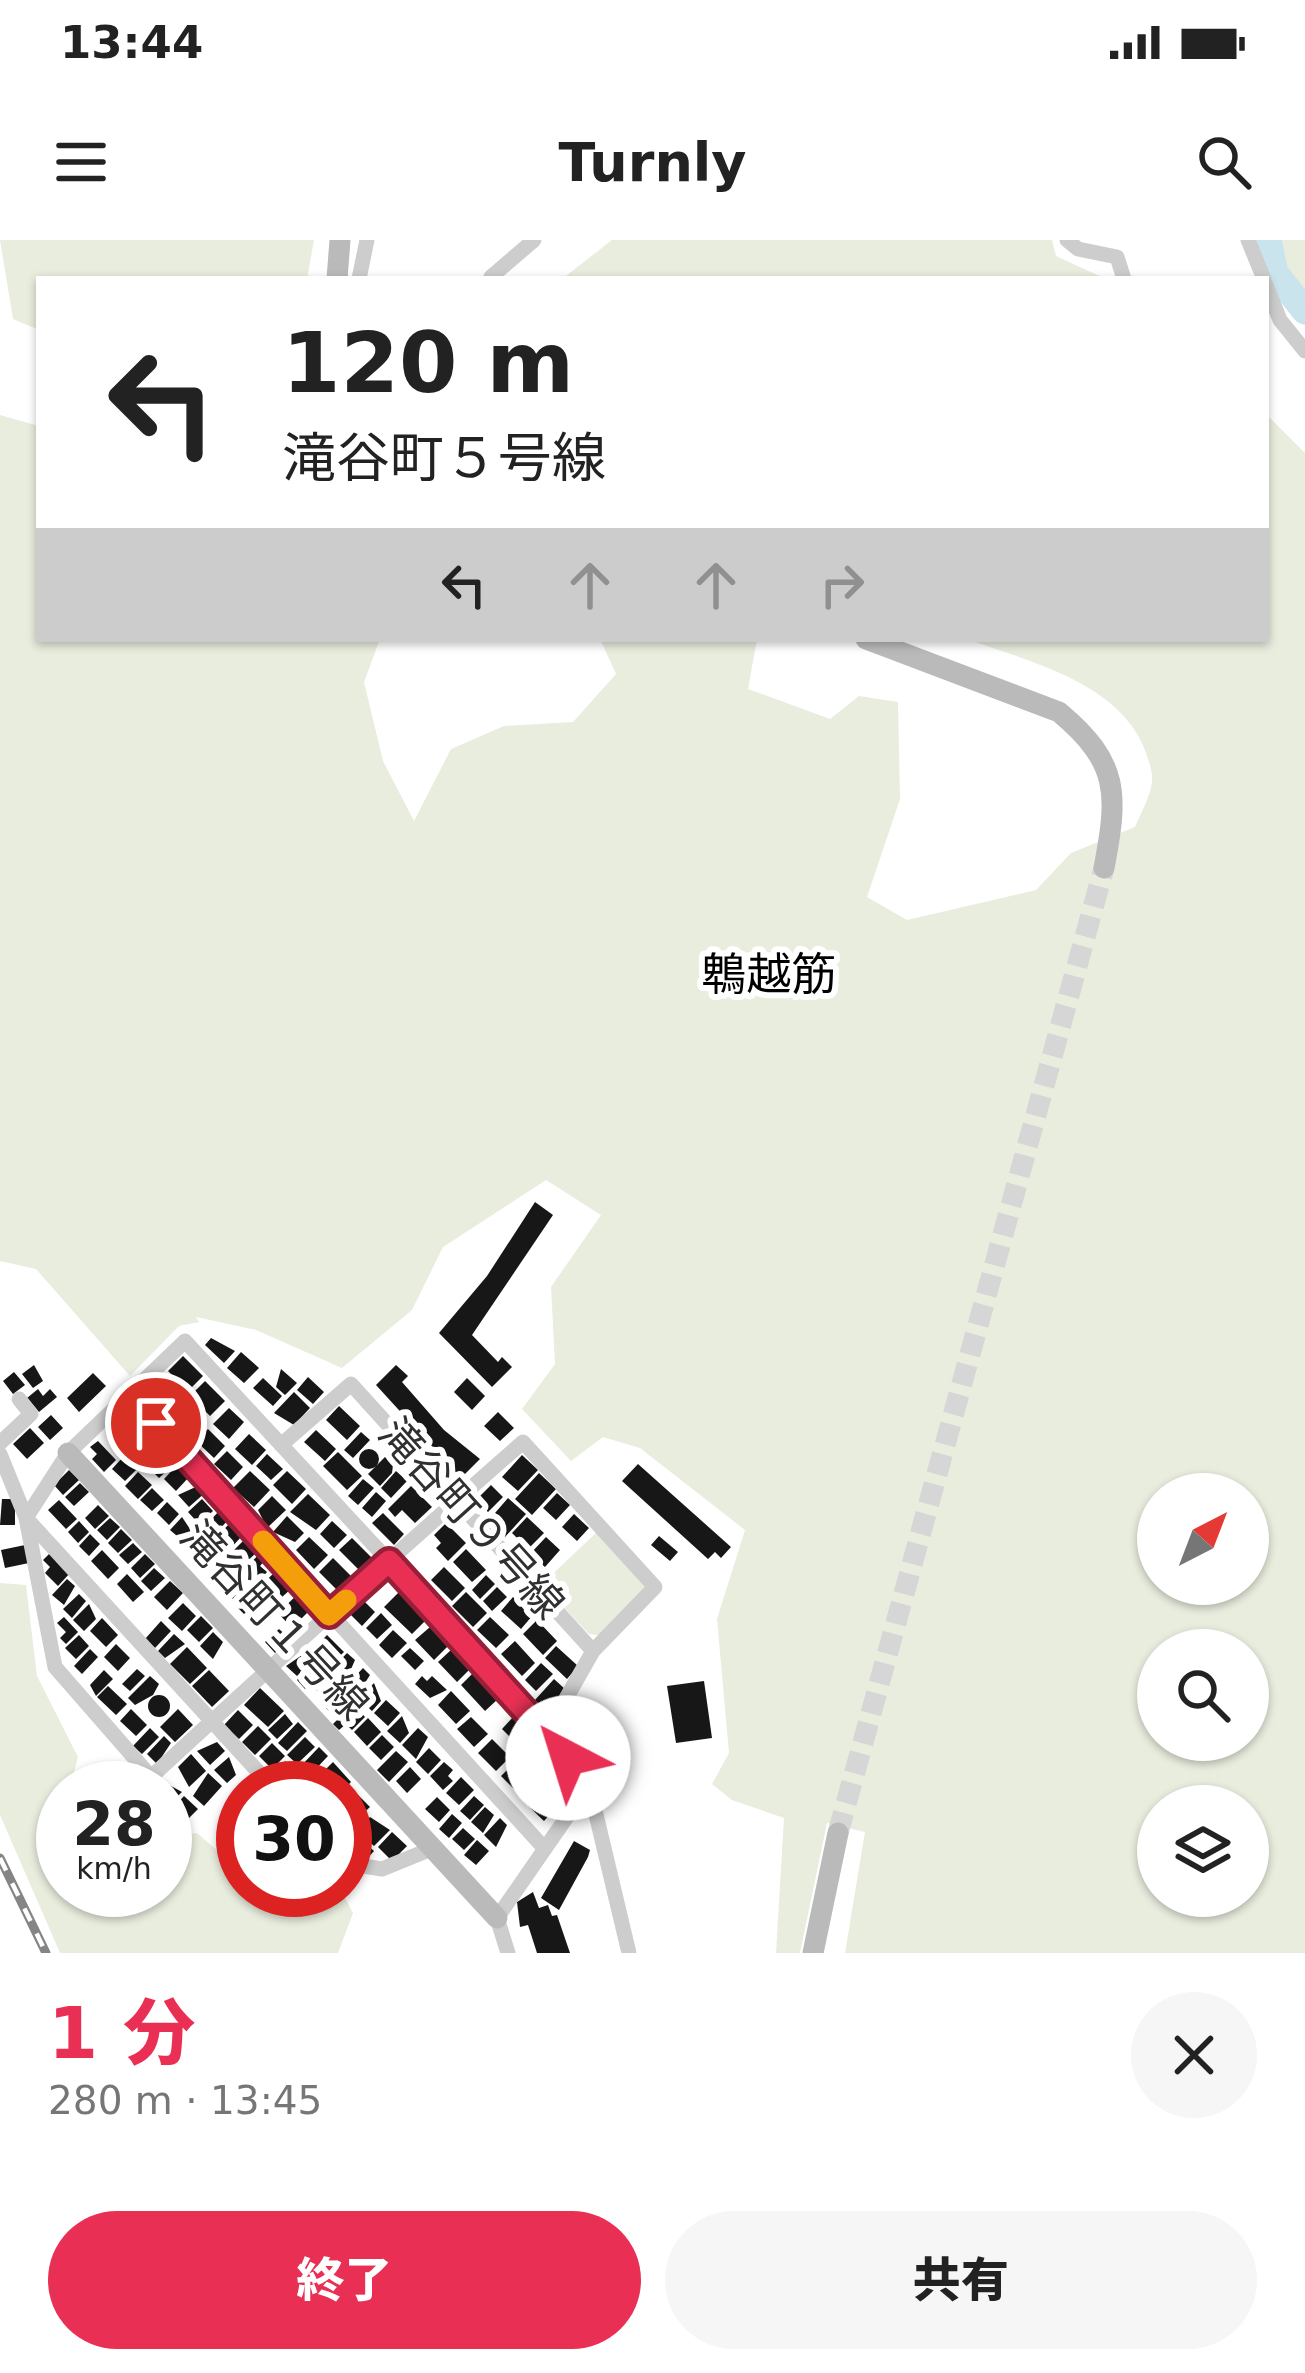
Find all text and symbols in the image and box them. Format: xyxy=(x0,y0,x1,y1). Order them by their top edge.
text: 13:44 xyxy=(60,16,203,69)
icon: menu xyxy=(48,129,114,195)
icon: search xyxy=(1191,129,1257,195)
text: Turnly xyxy=(558,131,747,194)
text: 120 m xyxy=(282,314,574,412)
icon: left xyxy=(84,324,240,480)
text: 滝谷町５号線 xyxy=(282,427,606,490)
icon: left xyxy=(431,552,497,618)
icon: ahead xyxy=(557,552,623,618)
icon: ahead xyxy=(683,552,749,618)
icon: right xyxy=(809,552,875,618)
district label: 鵯越筋 xyxy=(701,948,837,1001)
pin xyxy=(105,1372,207,1474)
icon: arrive xyxy=(123,1390,189,1456)
street label: 滝谷町９号線 xyxy=(369,1408,574,1628)
north arrow xyxy=(1137,1473,1269,1605)
map controls xyxy=(1137,1473,1269,1917)
street label: 滝谷町１号線 xyxy=(171,1511,378,1729)
button: search xyxy=(1137,1629,1269,1761)
position arrow xyxy=(505,1695,631,1821)
speed limit sign: 30 xyxy=(216,1761,372,1917)
button: layers xyxy=(1137,1785,1269,1917)
text: 28 xyxy=(72,1789,156,1859)
text: km/h xyxy=(76,1851,152,1886)
text: 1 分 xyxy=(48,1991,195,2075)
button: close xyxy=(1131,1992,1257,2118)
text: 280 m · 13:45 xyxy=(48,2078,322,2123)
button: 終了 xyxy=(48,2211,641,2349)
button: 共有 xyxy=(665,2211,1257,2349)

